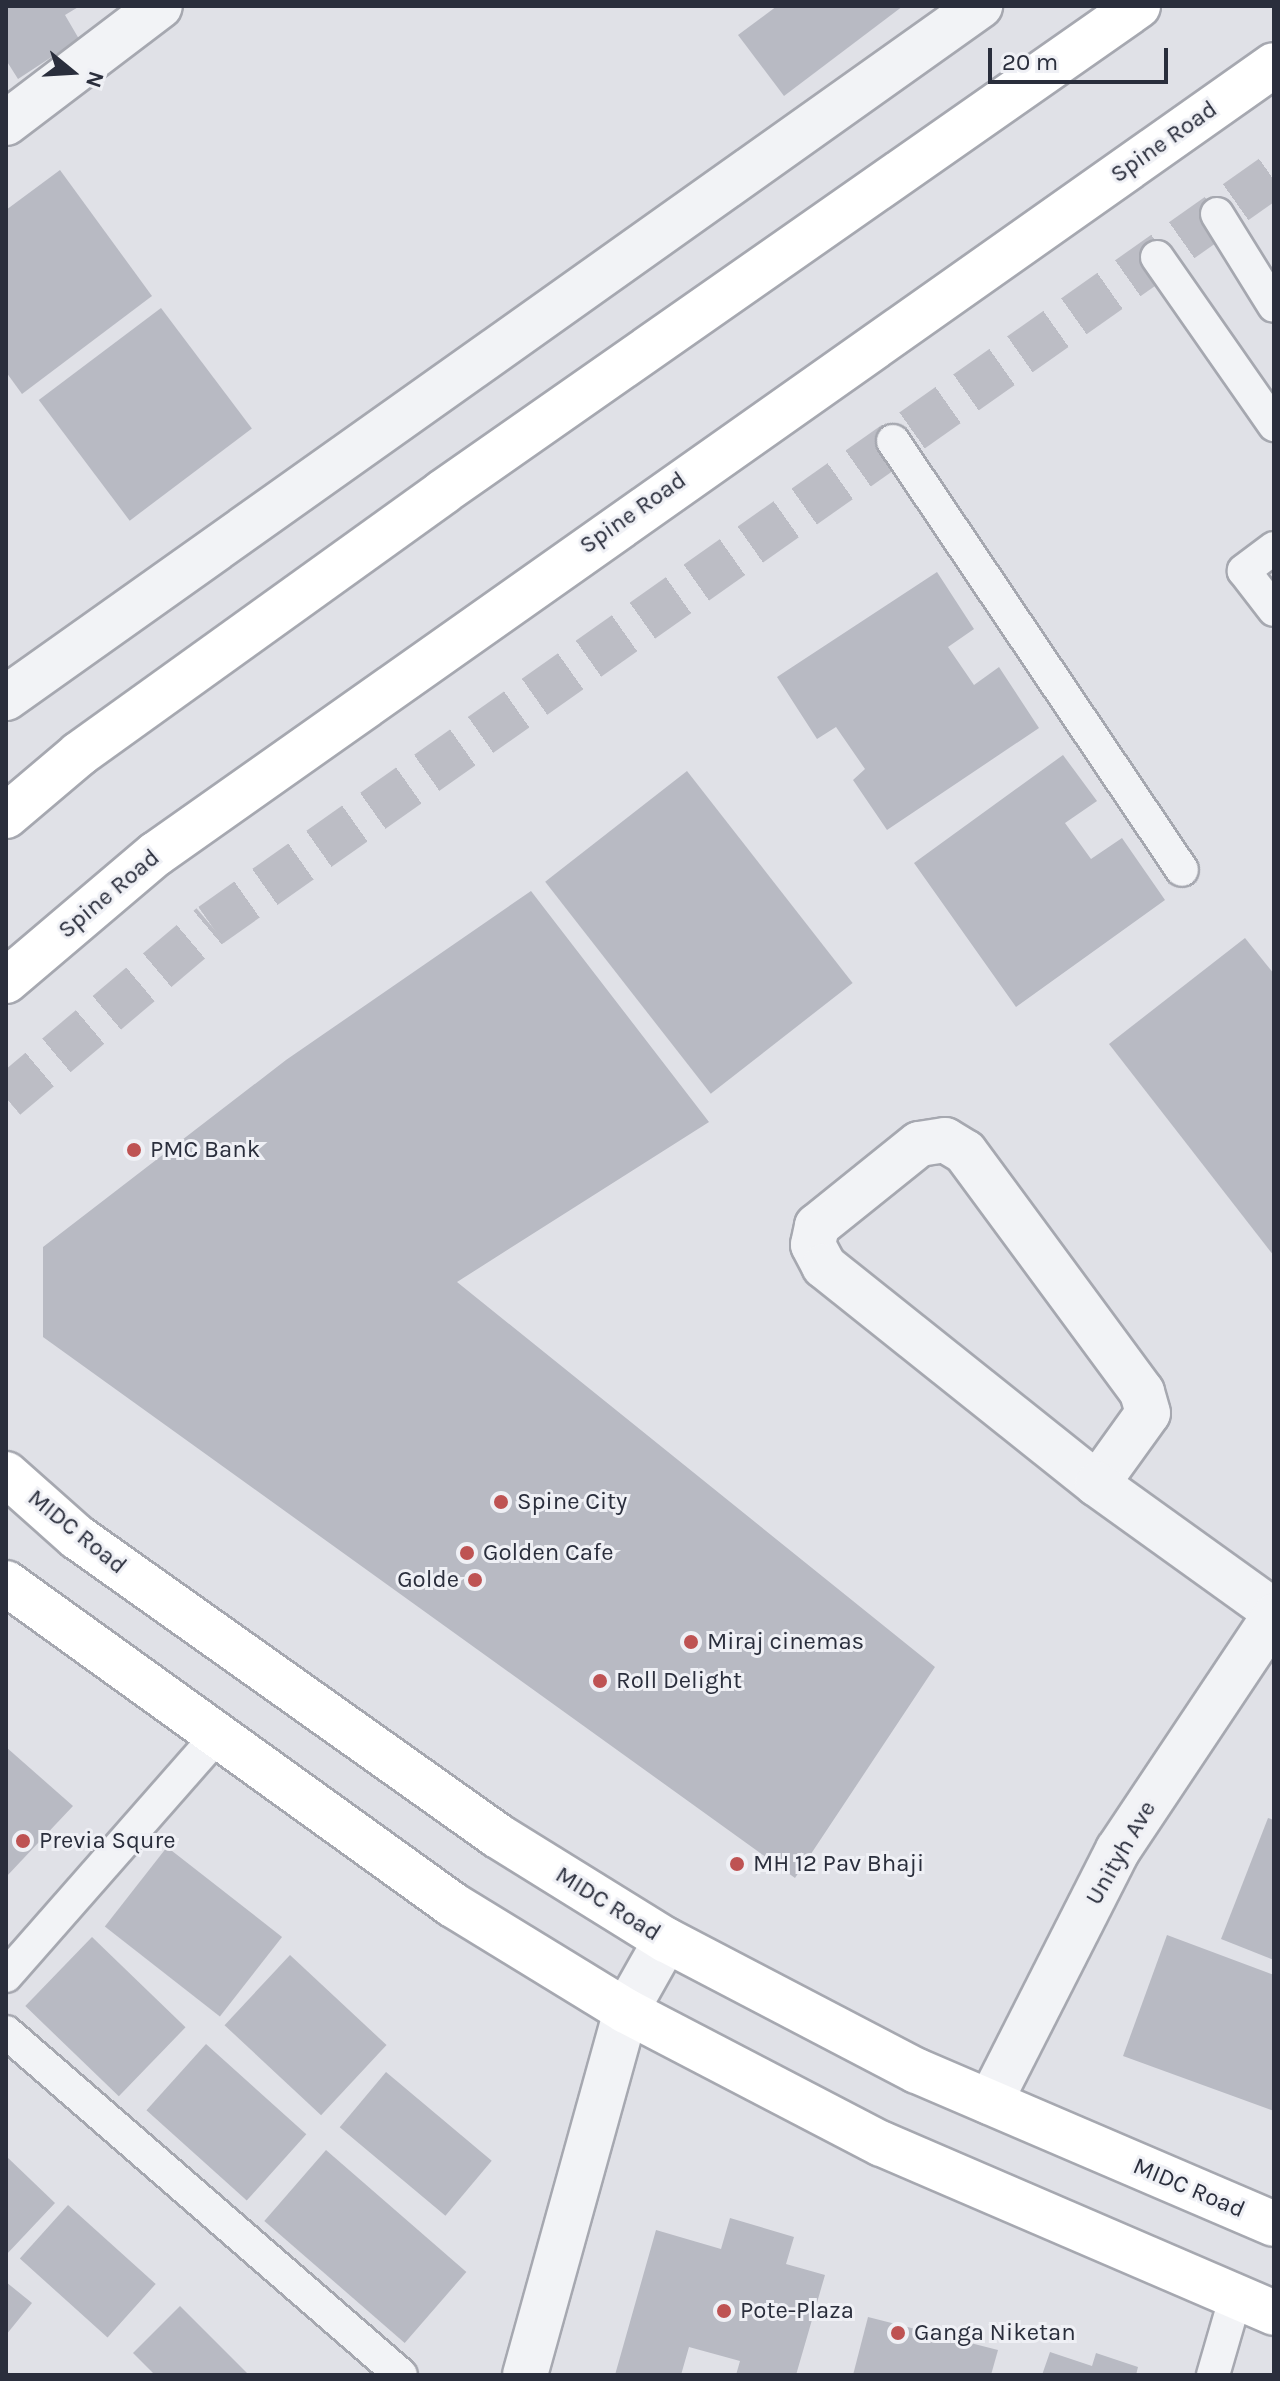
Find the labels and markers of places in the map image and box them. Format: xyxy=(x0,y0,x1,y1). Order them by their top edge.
place label: PMC Bank xyxy=(150,1136,260,1164)
marker: PMC Bank xyxy=(125,1141,143,1159)
place label: Spine City xyxy=(517,1488,627,1516)
marker: Spine City xyxy=(492,1493,510,1511)
place label: Golden Cafe xyxy=(483,1539,613,1567)
marker: Golden Cafe xyxy=(458,1544,476,1562)
place label: Golde xyxy=(397,1566,459,1594)
marker: Golde xyxy=(466,1571,484,1589)
place label: Miraj cinemas xyxy=(707,1628,864,1656)
marker: Miraj cinemas xyxy=(682,1633,700,1651)
place label: Roll Delight xyxy=(616,1667,742,1695)
marker: Roll Delight xyxy=(591,1672,609,1690)
place label: Previa Squre xyxy=(39,1827,175,1855)
marker: Previa Squre xyxy=(14,1832,32,1850)
place label: MH 12 Pav Bhaji xyxy=(753,1850,924,1878)
marker: MH 12 Pav Bhaji xyxy=(728,1855,746,1873)
place label: Pote-Plaza xyxy=(740,2297,854,2325)
marker: Pote-Plaza xyxy=(715,2302,733,2320)
place label: Ganga Niketan xyxy=(914,2319,1076,2347)
marker: Ganga Niketan xyxy=(889,2324,907,2342)

